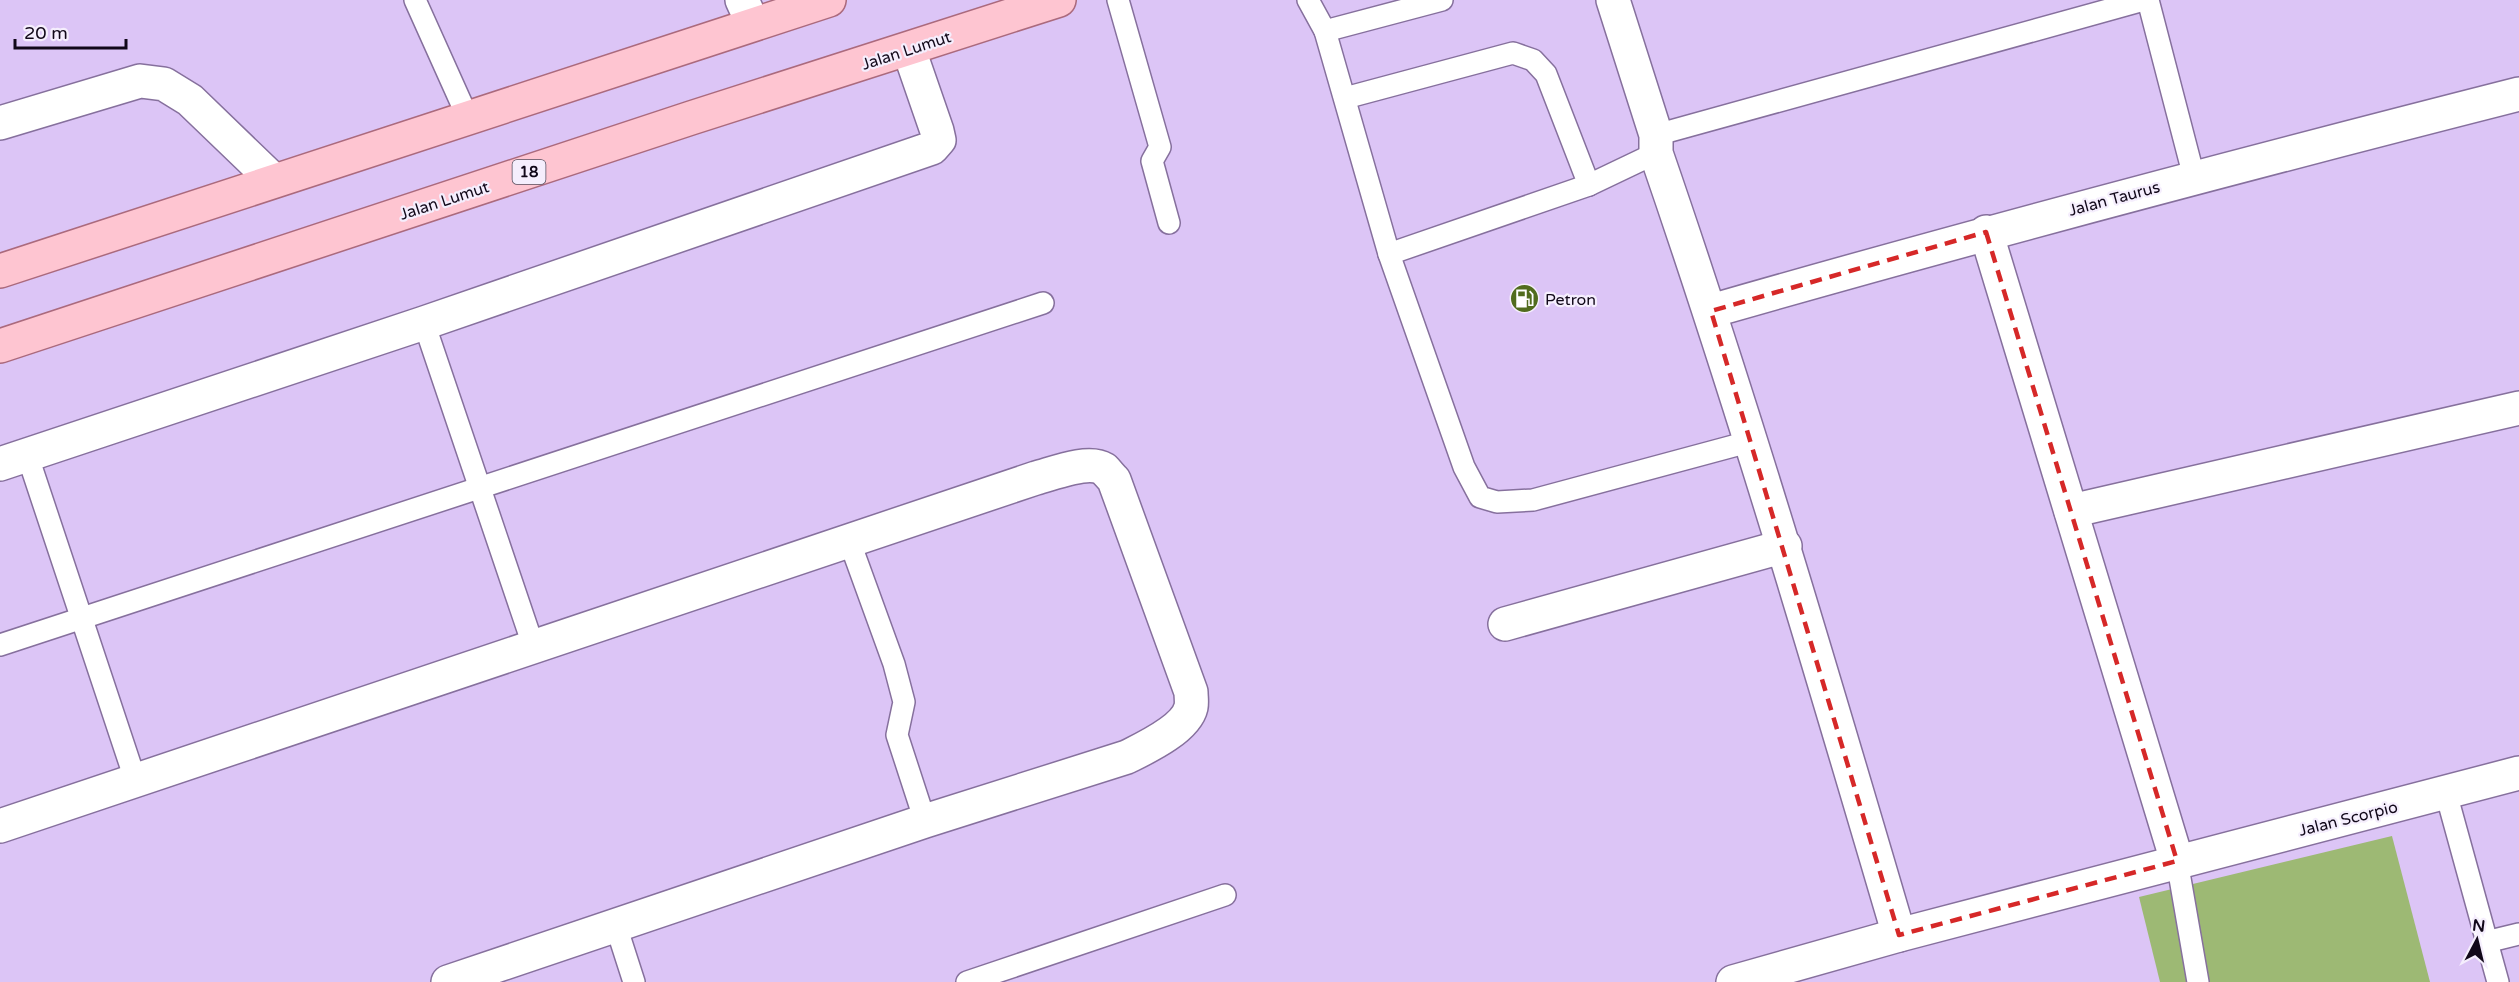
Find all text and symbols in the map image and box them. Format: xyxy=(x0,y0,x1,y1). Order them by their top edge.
scale bar xyxy=(15,12,126,50)
text: 20 m xyxy=(24,22,68,44)
street label: Jalan Lumut xyxy=(859,27,954,75)
road number: 18 xyxy=(512,160,546,184)
street label: Jalan Lumut xyxy=(397,177,492,225)
street label: Jalan Taurus xyxy=(2066,177,2162,221)
fuel station icon: Petron xyxy=(1508,283,1540,315)
place label: Petron xyxy=(1545,290,1596,310)
street label: Jalan Scorpio xyxy=(2297,797,2400,841)
north arrow xyxy=(2447,910,2507,970)
text: N xyxy=(2471,915,2486,937)

